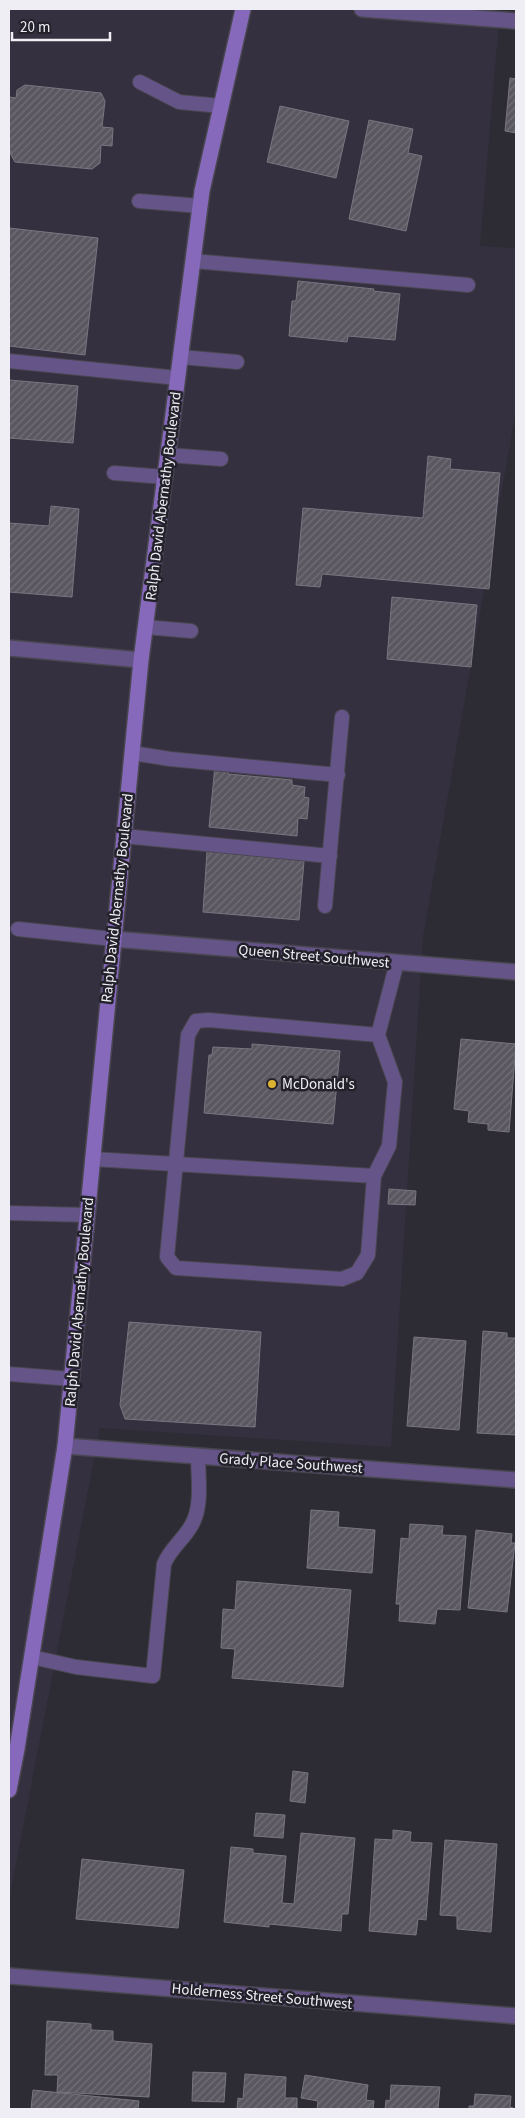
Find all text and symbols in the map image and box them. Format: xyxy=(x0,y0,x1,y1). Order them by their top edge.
scale bar xyxy=(12,10,110,42)
text: 20 m xyxy=(20,17,50,38)
street label: Ralph David Abernathy Boulevard xyxy=(140,390,187,602)
street label: Ralph David Abernathy Boulevard xyxy=(96,792,139,1004)
street label: Queen Street Southwest xyxy=(238,939,390,974)
place label: McDonald's xyxy=(282,1074,355,1095)
marker: McDonald's xyxy=(266,1078,278,1090)
street label: Ralph David Abernathy Boulevard xyxy=(60,1196,99,1408)
street label: Grady Place Southwest xyxy=(219,1448,363,1479)
street label: Holderness Street Southwest xyxy=(171,1978,353,2015)

